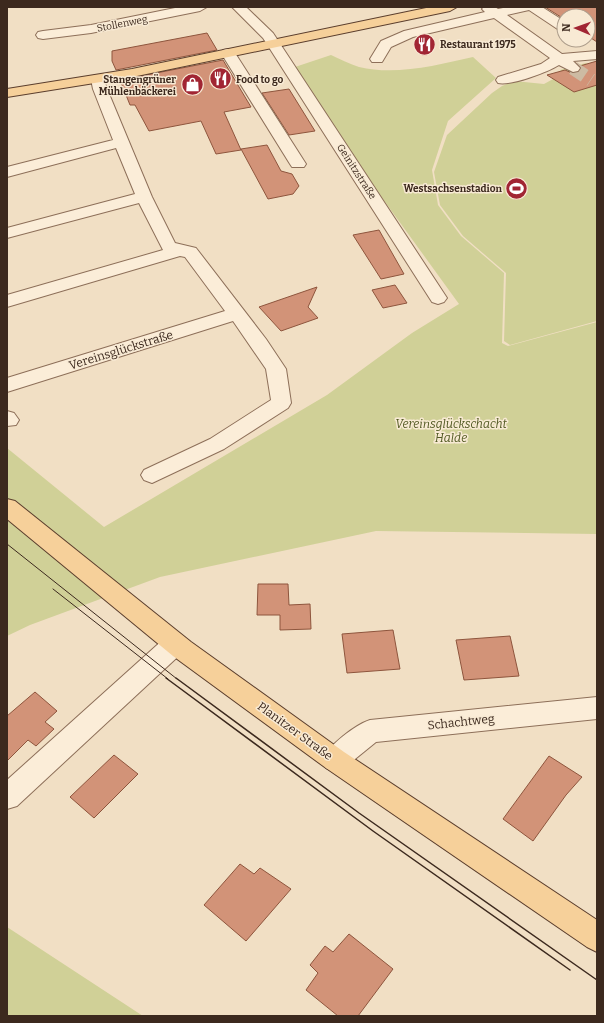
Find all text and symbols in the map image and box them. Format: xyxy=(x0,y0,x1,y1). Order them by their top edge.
north arrow xyxy=(556,8,596,48)
street label: Stollenweg xyxy=(96,13,149,35)
text: N xyxy=(560,23,573,32)
restaurant icon: Restaurant 1975 xyxy=(412,31,438,57)
place label: Restaurant 1975 xyxy=(440,39,516,51)
restaurant icon: Food to go xyxy=(207,66,233,92)
shop icon: Stangengrüner Mühlenbäckerei xyxy=(179,72,205,98)
place label: Stangengrüner Mühlenbäckerei xyxy=(99,74,177,98)
place label: Food to go xyxy=(236,74,284,86)
street label: Geinitzstraße xyxy=(334,142,378,201)
sports icon: Westsachsenstadion xyxy=(504,175,530,201)
place label: Westsachsenstadion xyxy=(404,183,503,195)
street label: Vereinsglückstraße xyxy=(67,327,175,373)
park label: Vereinsglückschacht Halde xyxy=(395,417,508,445)
street label: Planitzer Straße xyxy=(255,699,335,763)
street label: Schachtweg xyxy=(427,711,495,732)

